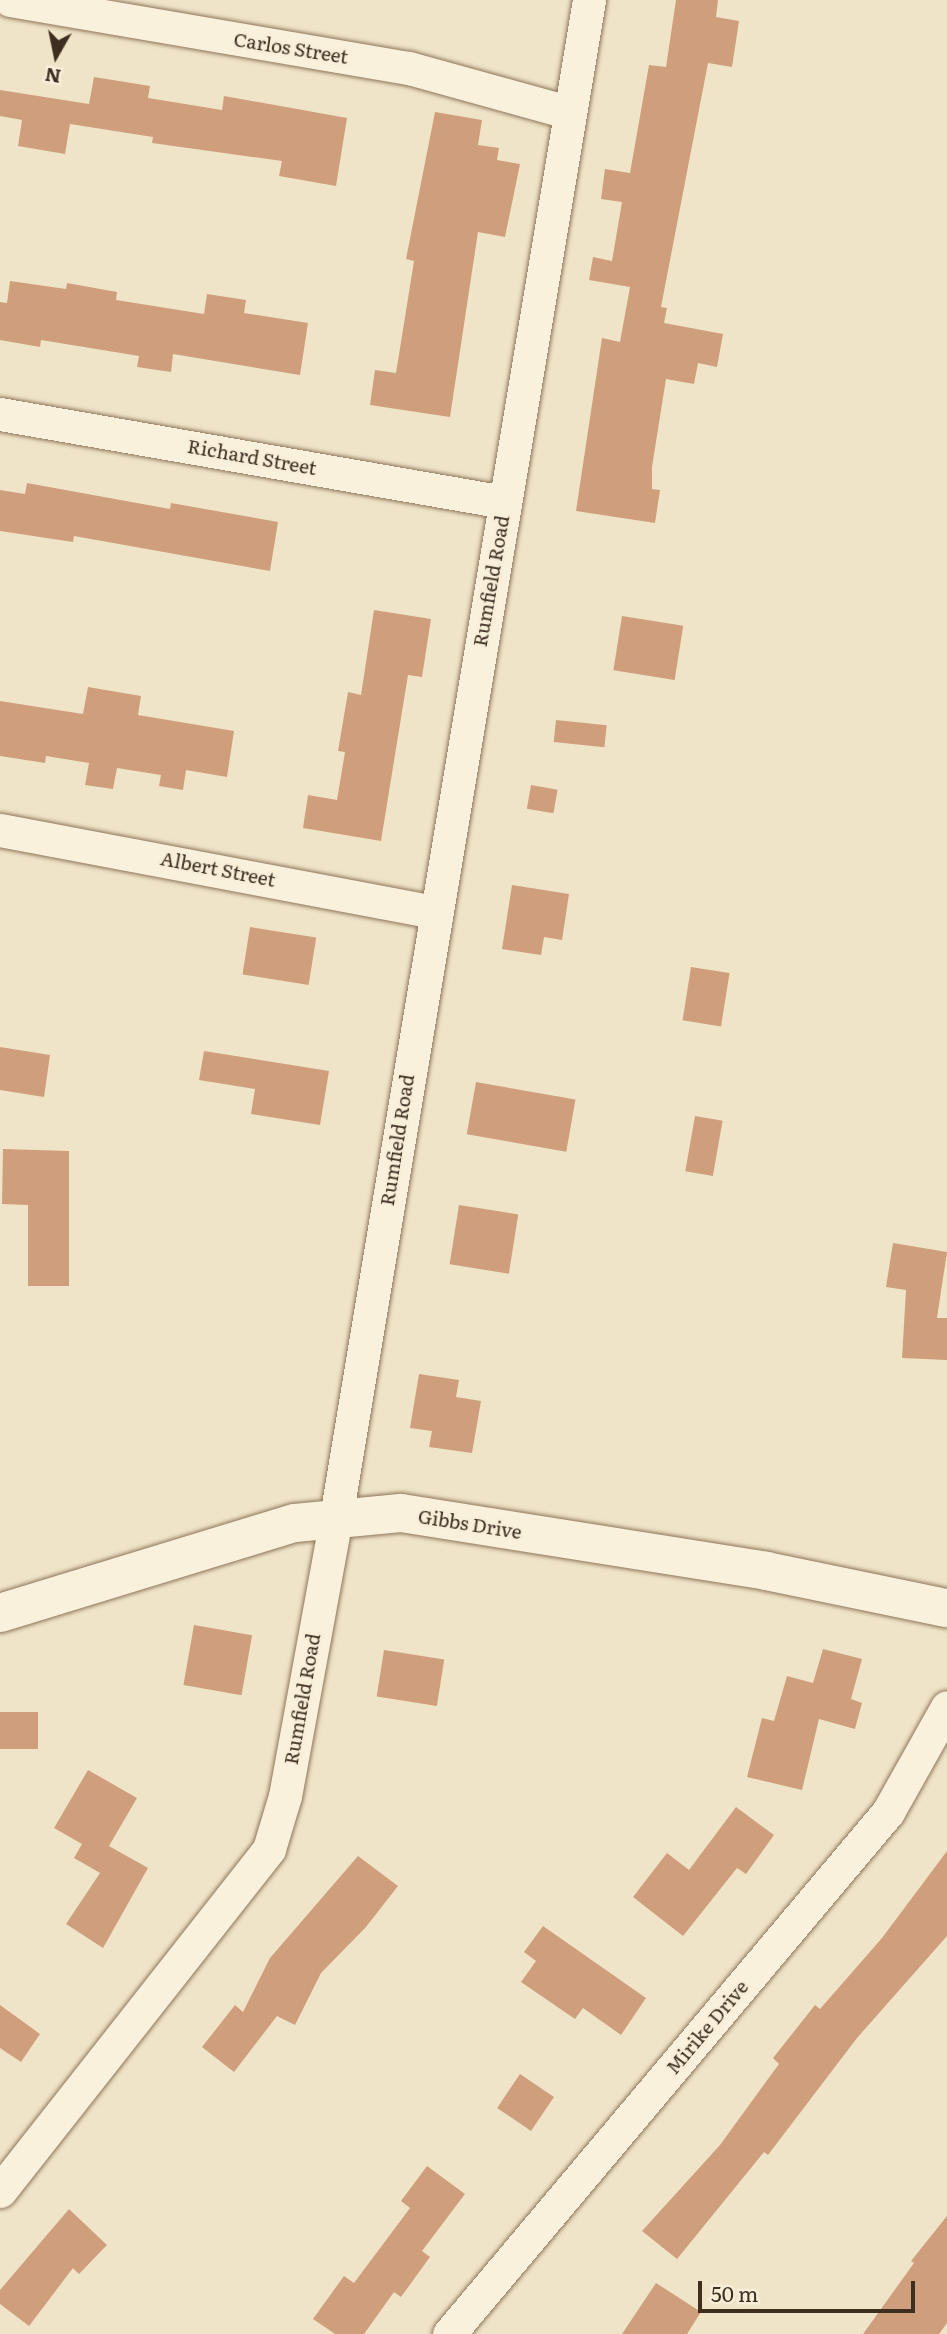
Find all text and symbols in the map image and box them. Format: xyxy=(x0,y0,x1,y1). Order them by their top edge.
north arrow xyxy=(21,21,91,91)
street label: Carlos Street xyxy=(232,28,350,68)
text: N xyxy=(43,62,63,92)
street label: Richard Street xyxy=(186,434,318,480)
street label: Rumfield Road xyxy=(468,514,514,648)
street label: Albert Street xyxy=(159,847,277,891)
street label: Rumfield Road xyxy=(375,1073,419,1207)
street label: Gibbs Drive xyxy=(416,1505,524,1543)
street label: Rumfield Road xyxy=(279,1632,325,1766)
street label: Mirike Drive xyxy=(661,1975,753,2079)
scale bar xyxy=(702,2268,919,2312)
text: 50 m xyxy=(711,2277,758,2308)

